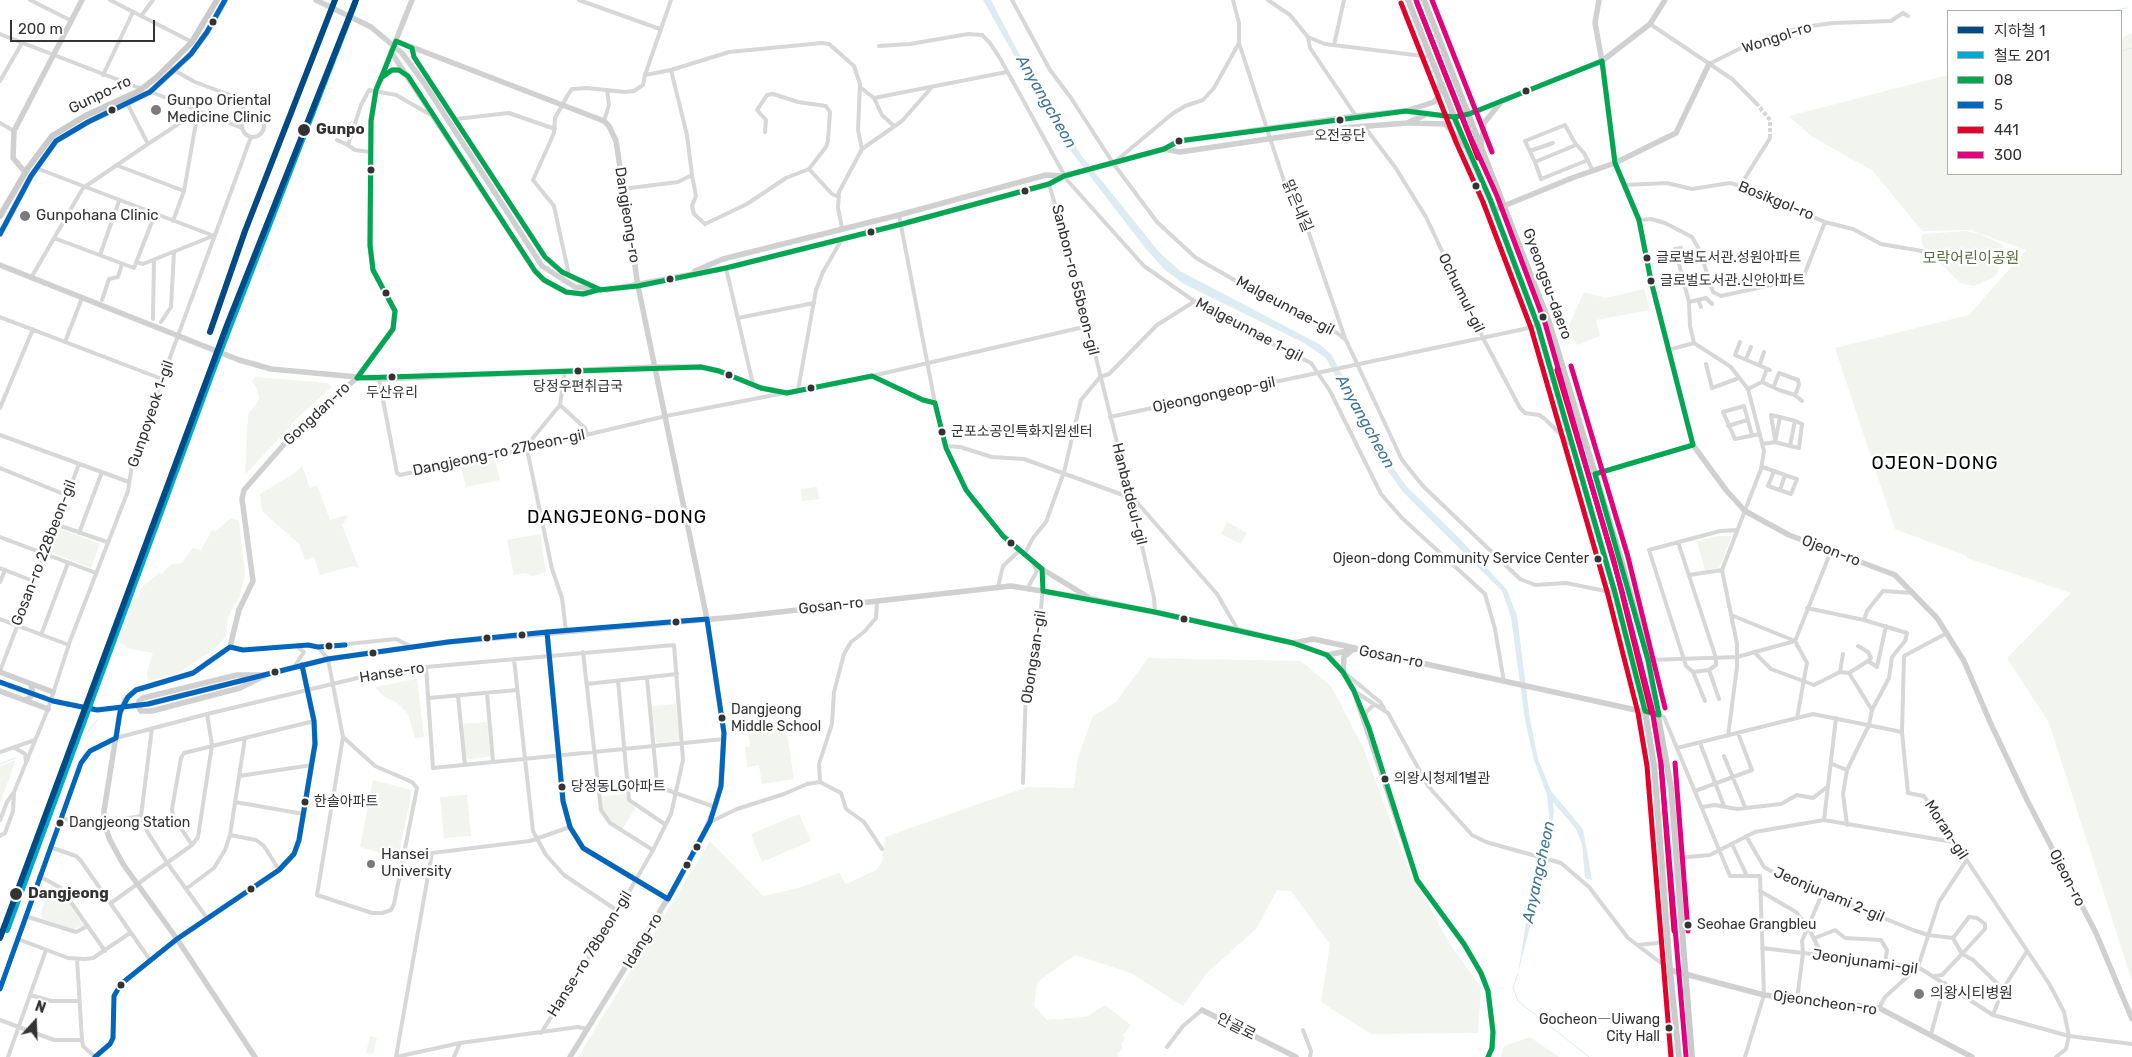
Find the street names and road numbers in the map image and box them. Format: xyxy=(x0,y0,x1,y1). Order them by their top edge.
street label: Wongol-ro xyxy=(1740,18,1814,58)
street label: Gunpo-ro xyxy=(66,72,134,118)
street label: Dangjeong-ro xyxy=(611,166,643,264)
street label: 맑은내길 xyxy=(1278,177,1316,235)
street label: Bosikgol-ro xyxy=(1736,178,1816,224)
street label: Sanbon-ro 55beon-gil xyxy=(1048,203,1102,357)
street label: Gyeongsu-daero xyxy=(1519,226,1575,342)
street label: Ochumul-gil xyxy=(1434,250,1488,336)
street label: Malgeunnae-gil xyxy=(1233,273,1337,339)
street label: Malgeunnae 1-gil xyxy=(1192,294,1306,366)
street label: Gunpoyeok 1-gil xyxy=(124,358,178,470)
street label: Ojeongongeop-gil xyxy=(1151,373,1277,417)
street label: Gongdan-ro xyxy=(280,379,354,449)
street label: Dangjeong-ro 27beon-gil xyxy=(411,426,587,480)
street label: Hanbatdeul-gil xyxy=(1108,441,1150,547)
street label: Gosan-ro 228beon-gil xyxy=(8,478,80,628)
street label: Ojeon-ro xyxy=(1799,532,1863,570)
street label: Gosan-ro xyxy=(798,594,864,618)
street label: Obongsan-gil xyxy=(1018,609,1050,705)
street label: Gosan-ro xyxy=(1357,642,1425,672)
street label: Hanse-ro xyxy=(358,659,426,687)
street label: Moran-gil xyxy=(1920,797,1972,863)
street label: Ojeon-ro xyxy=(2045,847,2089,909)
street label: Jeonjunami 2-gil xyxy=(1771,864,1887,926)
street label: Hanse-ro 78beon-gil xyxy=(544,888,636,1020)
street label: Idang-ro xyxy=(620,910,666,972)
street label: Jeonjunami-gil xyxy=(1811,946,1919,978)
street label: Ojeoncheon-ro xyxy=(1772,987,1878,1019)
street label: 안골로 xyxy=(1213,1010,1259,1044)

